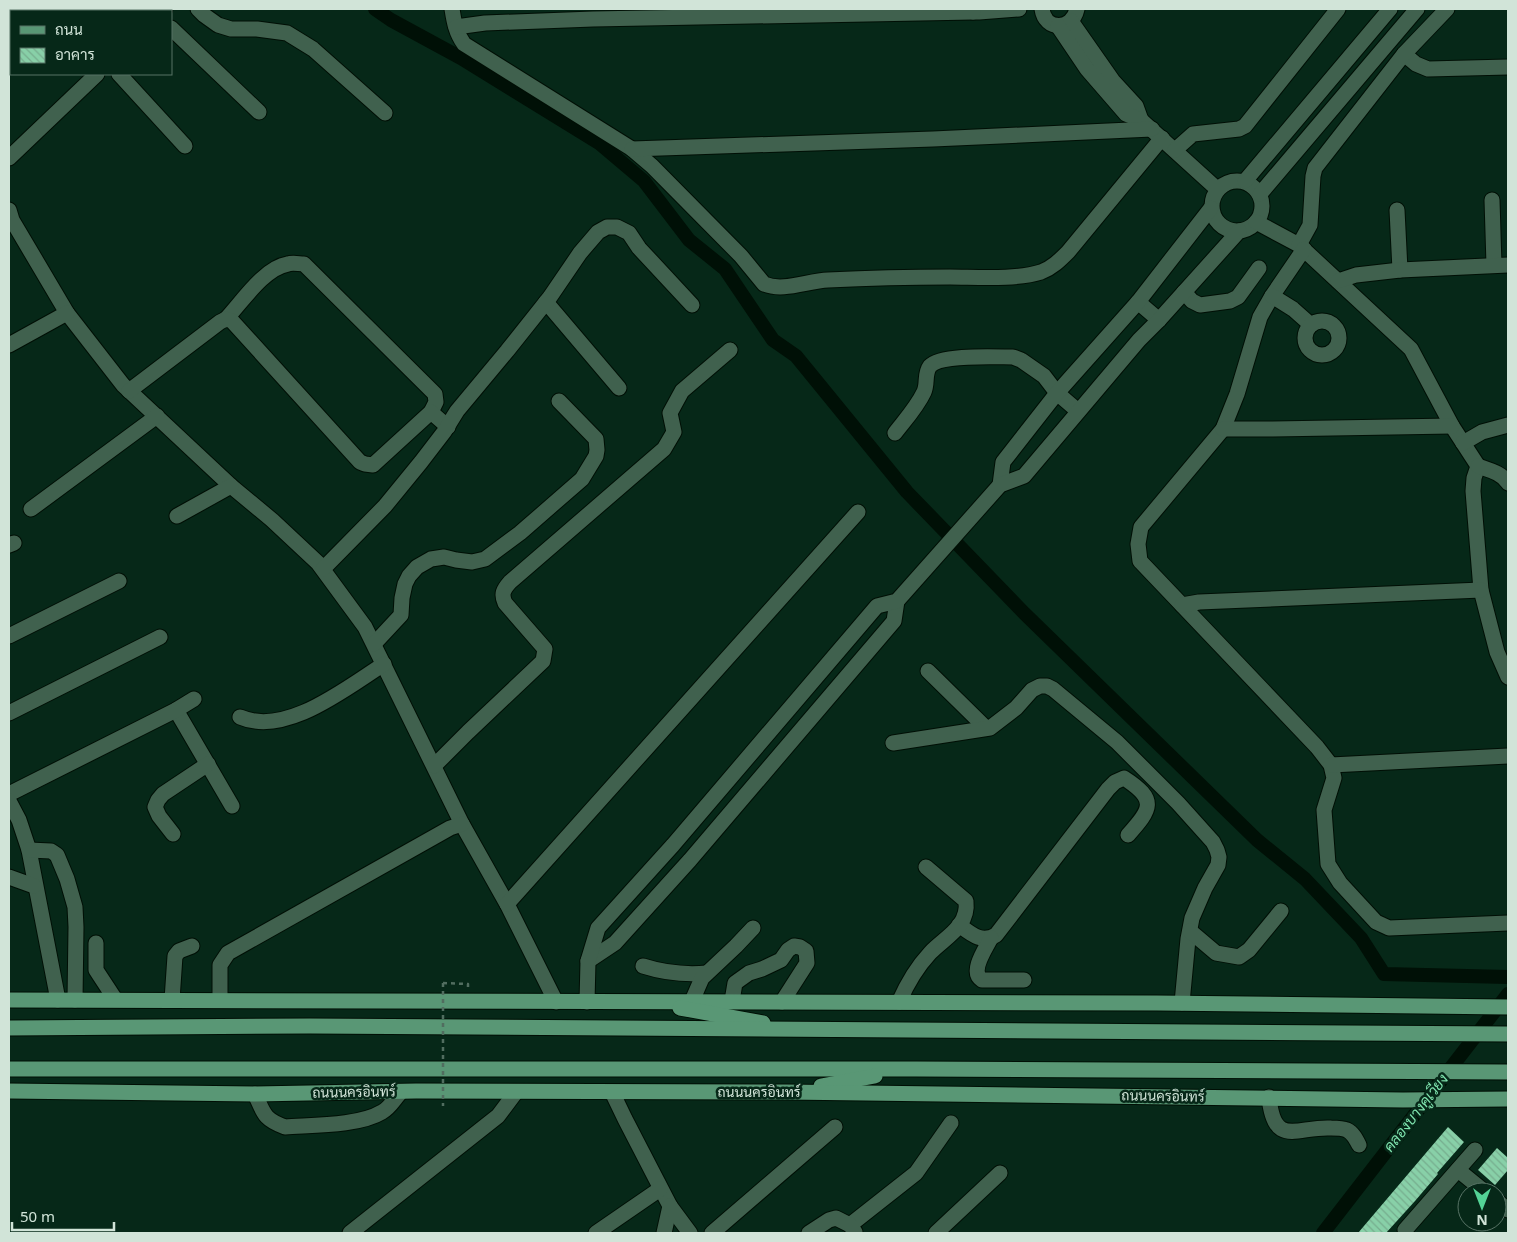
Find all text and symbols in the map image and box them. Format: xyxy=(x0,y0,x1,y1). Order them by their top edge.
legend xyxy=(10,10,172,75)
text: ถนน xyxy=(55,19,83,39)
text: อาคาร xyxy=(55,44,95,64)
water label: คลองบางคูเวียง xyxy=(1378,1069,1453,1156)
street label: ถนนนครอินทร์ xyxy=(312,1081,396,1102)
street label: ถนนนครอินทร์ xyxy=(717,1082,801,1101)
street label: ถนนนครอินทร์ xyxy=(1121,1085,1205,1106)
north arrow xyxy=(1457,1182,1507,1232)
scale bar xyxy=(12,1200,115,1232)
text: 50 m xyxy=(20,1206,55,1226)
text: N xyxy=(1476,1211,1488,1230)

